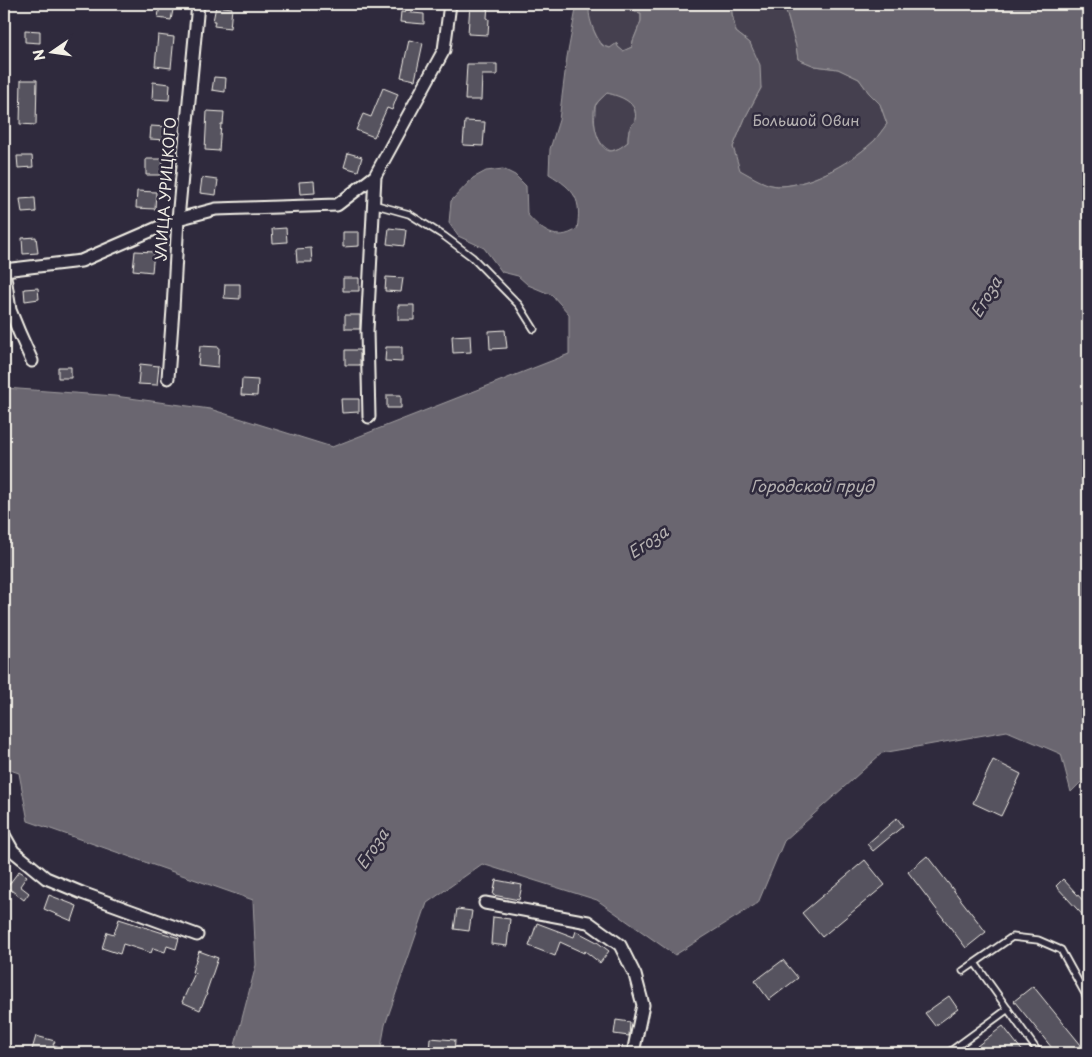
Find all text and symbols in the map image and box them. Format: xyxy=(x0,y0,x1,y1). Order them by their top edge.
north arrow xyxy=(28,28,78,78)
text: N xyxy=(27,47,50,63)
park label: Большой Овин xyxy=(752,108,860,131)
street label: УЛИЦА УРИЦКОГО xyxy=(148,116,181,261)
water label: Егоза xyxy=(964,271,1007,322)
water label: Городской пруд xyxy=(751,473,875,497)
water label: Егоза xyxy=(622,518,673,563)
water label: Егоза xyxy=(349,823,394,873)

